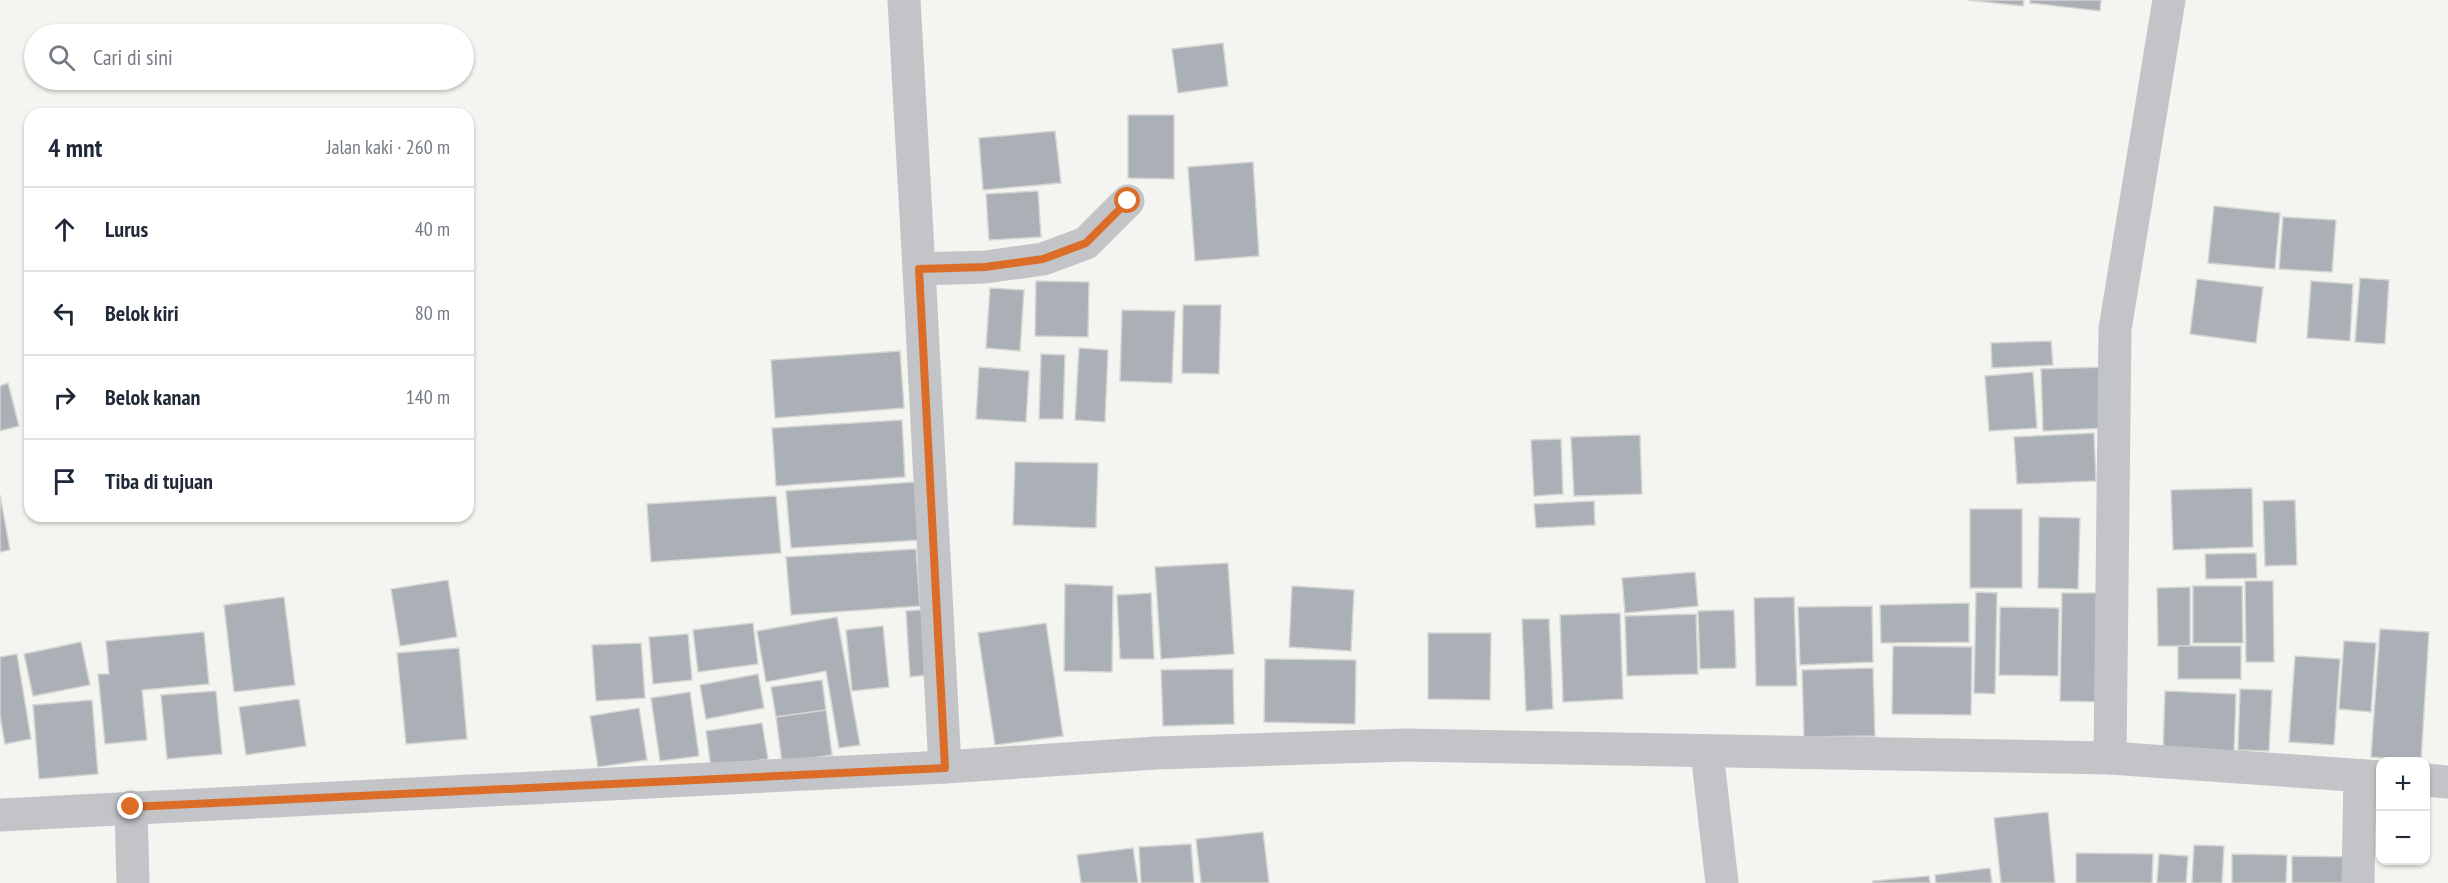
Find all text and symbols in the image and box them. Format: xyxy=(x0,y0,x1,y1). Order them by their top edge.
search box xyxy=(24,24,474,90)
icon: search xyxy=(45,41,78,74)
text: Cari di sini xyxy=(93,43,173,71)
text: 4 mnt xyxy=(48,131,102,164)
text: Jalan kaki · 260 m xyxy=(327,134,450,160)
route start xyxy=(1114,187,1140,213)
icon: ahead xyxy=(48,213,81,246)
text: Lurus xyxy=(105,215,148,243)
text: 40 m xyxy=(415,216,450,242)
icon: left xyxy=(48,297,81,330)
text: Belok kiri xyxy=(105,299,179,327)
text: 80 m xyxy=(415,300,450,326)
icon: right xyxy=(48,381,81,414)
text: Belok kanan xyxy=(105,383,200,411)
text: 140 m xyxy=(406,384,450,410)
icon: arrive xyxy=(48,465,81,498)
text: Tiba di tujuan xyxy=(105,467,213,495)
map controls xyxy=(2376,757,2430,865)
button: + xyxy=(2376,757,2430,811)
route end xyxy=(117,793,143,819)
button: − xyxy=(2376,811,2430,865)

